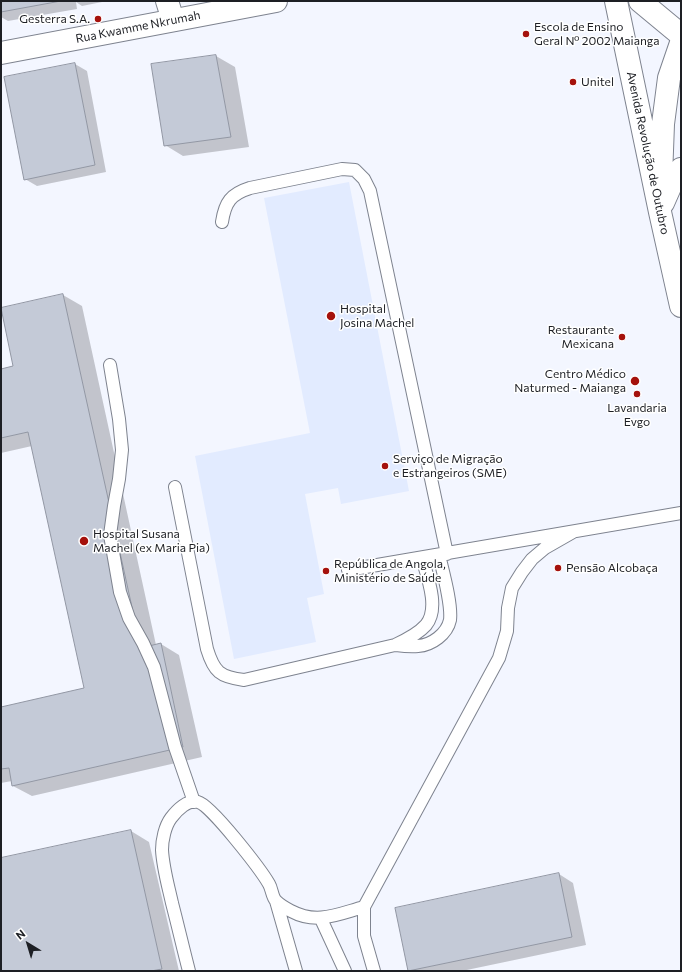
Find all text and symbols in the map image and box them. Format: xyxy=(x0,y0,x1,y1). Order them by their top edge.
street label: Rua Kwamme Nkrumah xyxy=(74,8,202,46)
place label: Gesterra S.A. xyxy=(19,12,90,26)
marker: Gesterra S.A. xyxy=(93,14,103,24)
place label: Escola de Ensino Geral Nº 2002 Maianga xyxy=(534,20,660,48)
marker: Escola de Ensino Geral Nº 2002 Maianga xyxy=(521,29,531,39)
street label: Avenida Revolução de Outubro xyxy=(624,70,672,236)
place label: Unitel xyxy=(581,75,614,89)
marker: Unitel xyxy=(568,77,578,87)
place label: Hospital Josina Machel xyxy=(340,302,414,330)
marker: Hospital Josina Machel xyxy=(325,310,337,322)
place label: Restaurante Mexicana xyxy=(548,323,614,351)
marker: Restaurante Mexicana xyxy=(617,332,627,342)
place label: Centro Médico Naturmed - Maianga xyxy=(514,367,626,395)
marker: Centro Médico Naturmed - Maianga xyxy=(629,375,641,387)
marker: Lavandaria Evgo xyxy=(632,389,642,399)
place label: Lavandaria Evgo xyxy=(607,401,667,429)
place label: Serviço de Migração e Estrangeiros (SME) xyxy=(393,452,507,480)
marker: Serviço de Migração e Estrangeiros (SME) xyxy=(380,461,390,471)
place label: Hospital Susana Machel (ex Maria Pia) xyxy=(93,527,210,555)
marker: Hospital Susana Machel (ex Maria Pia) xyxy=(78,535,90,547)
place label: República de Angola, Ministério de Saúde xyxy=(334,557,446,585)
place label: Pensão Alcobaça xyxy=(566,561,658,575)
marker: Pensão Alcobaça xyxy=(553,563,563,573)
marker: República de Angola, Ministério de Saúde xyxy=(321,566,331,576)
north arrow xyxy=(8,924,48,964)
text: N xyxy=(13,926,28,942)

